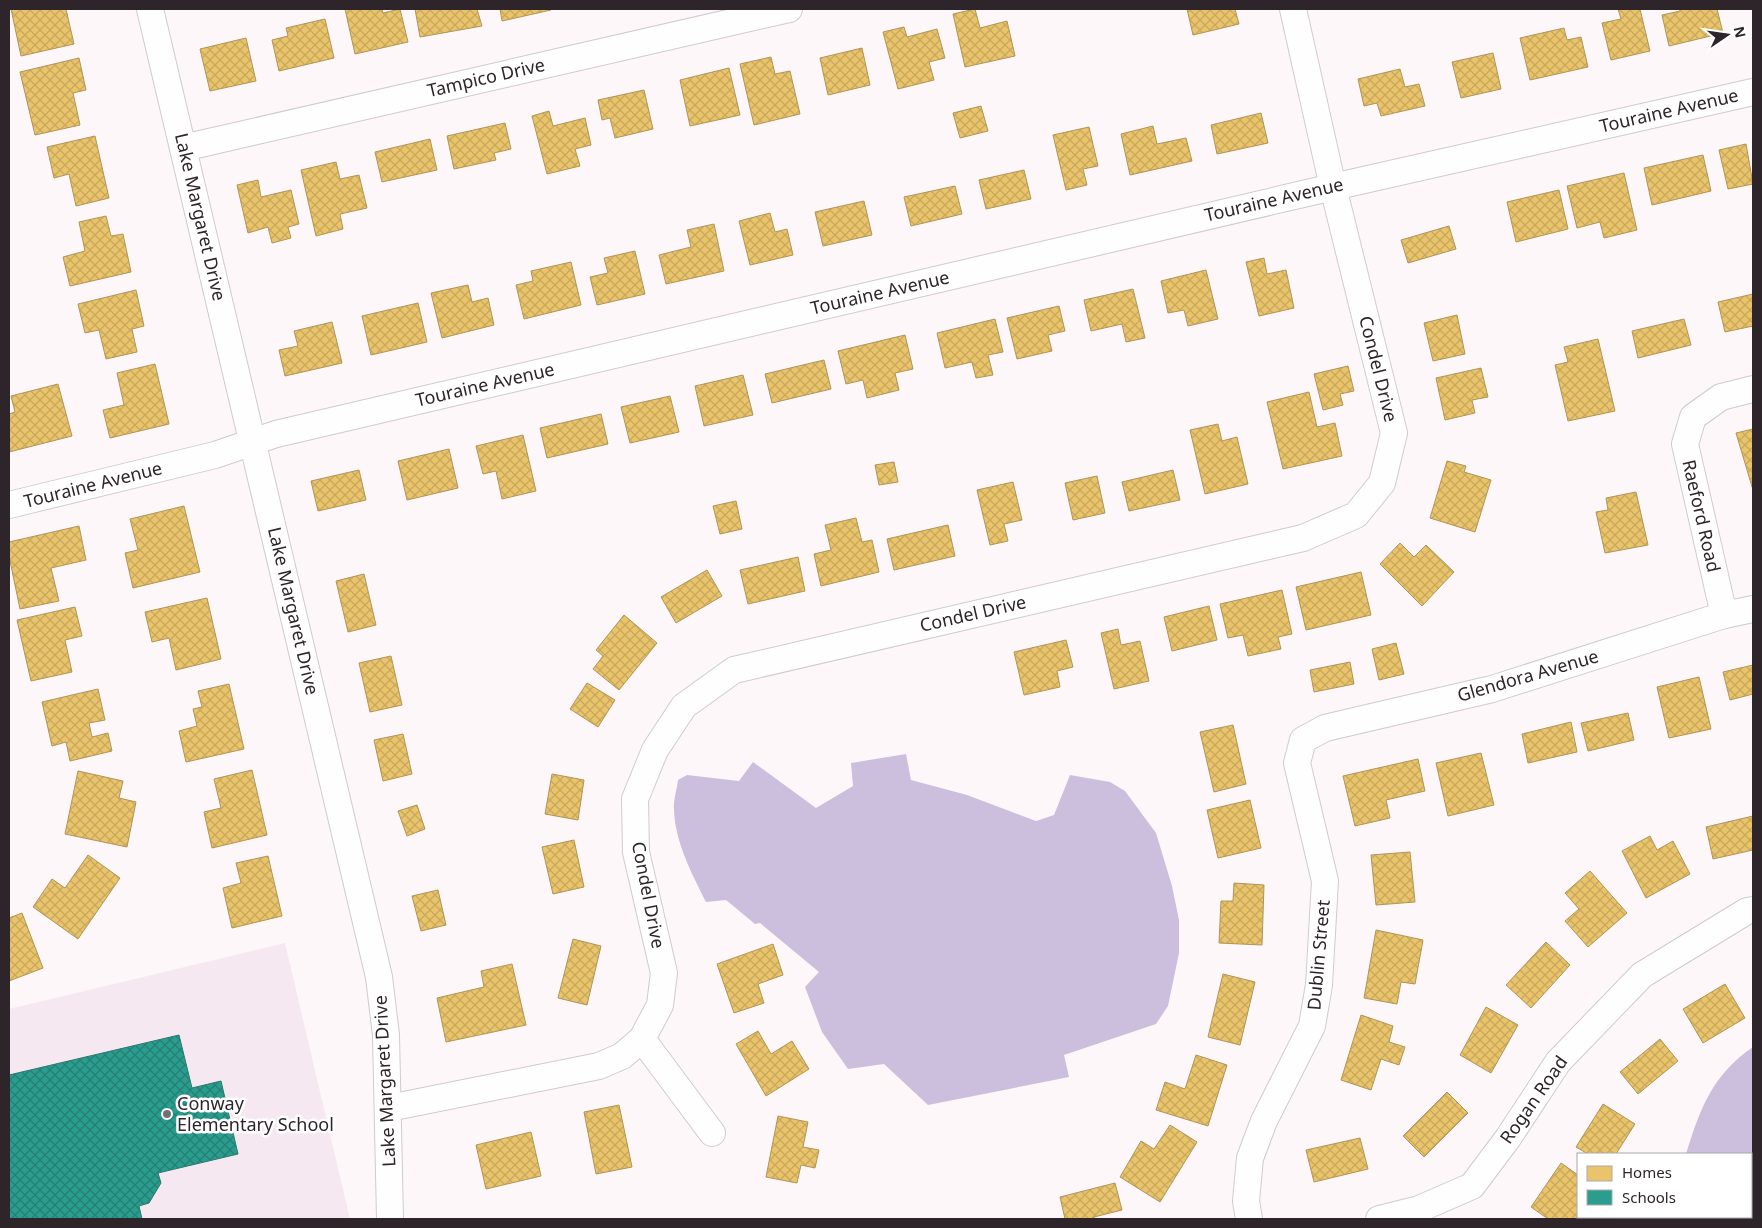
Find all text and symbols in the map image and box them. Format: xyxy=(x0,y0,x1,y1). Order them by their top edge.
north arrow xyxy=(1702,10,1752,60)
text: N xyxy=(1730,24,1751,40)
street label: Tampico Drive xyxy=(425,52,547,102)
street label: Touraine Avenue xyxy=(1597,82,1741,138)
street label: Lake Margaret Drive xyxy=(170,130,232,303)
street label: Touraine Avenue xyxy=(1202,171,1346,227)
street label: Touraine Avenue xyxy=(808,264,952,320)
street label: Condel Drive xyxy=(1354,313,1404,424)
street label: Touraine Avenue xyxy=(413,356,557,412)
street label: Touraine Avenue xyxy=(21,455,164,513)
street label: Raeford Road xyxy=(1677,457,1727,574)
street label: Lake Margaret Drive xyxy=(263,524,325,697)
street label: Condel Drive xyxy=(917,589,1028,637)
street label: Glendora Avenue xyxy=(1454,643,1601,707)
street label: Condel Drive xyxy=(627,839,671,950)
street label: Dublin Street xyxy=(1301,898,1335,1011)
street label: Lake Margaret Drive xyxy=(368,995,400,1167)
street label: Rogan Road xyxy=(1494,1051,1572,1148)
place label: Conway Elementary School xyxy=(177,1091,334,1136)
marker: Conway Elementary School xyxy=(161,1108,173,1120)
legend xyxy=(1577,1153,1752,1218)
text: Homes xyxy=(1622,1162,1672,1182)
text: Schools xyxy=(1622,1187,1676,1207)

